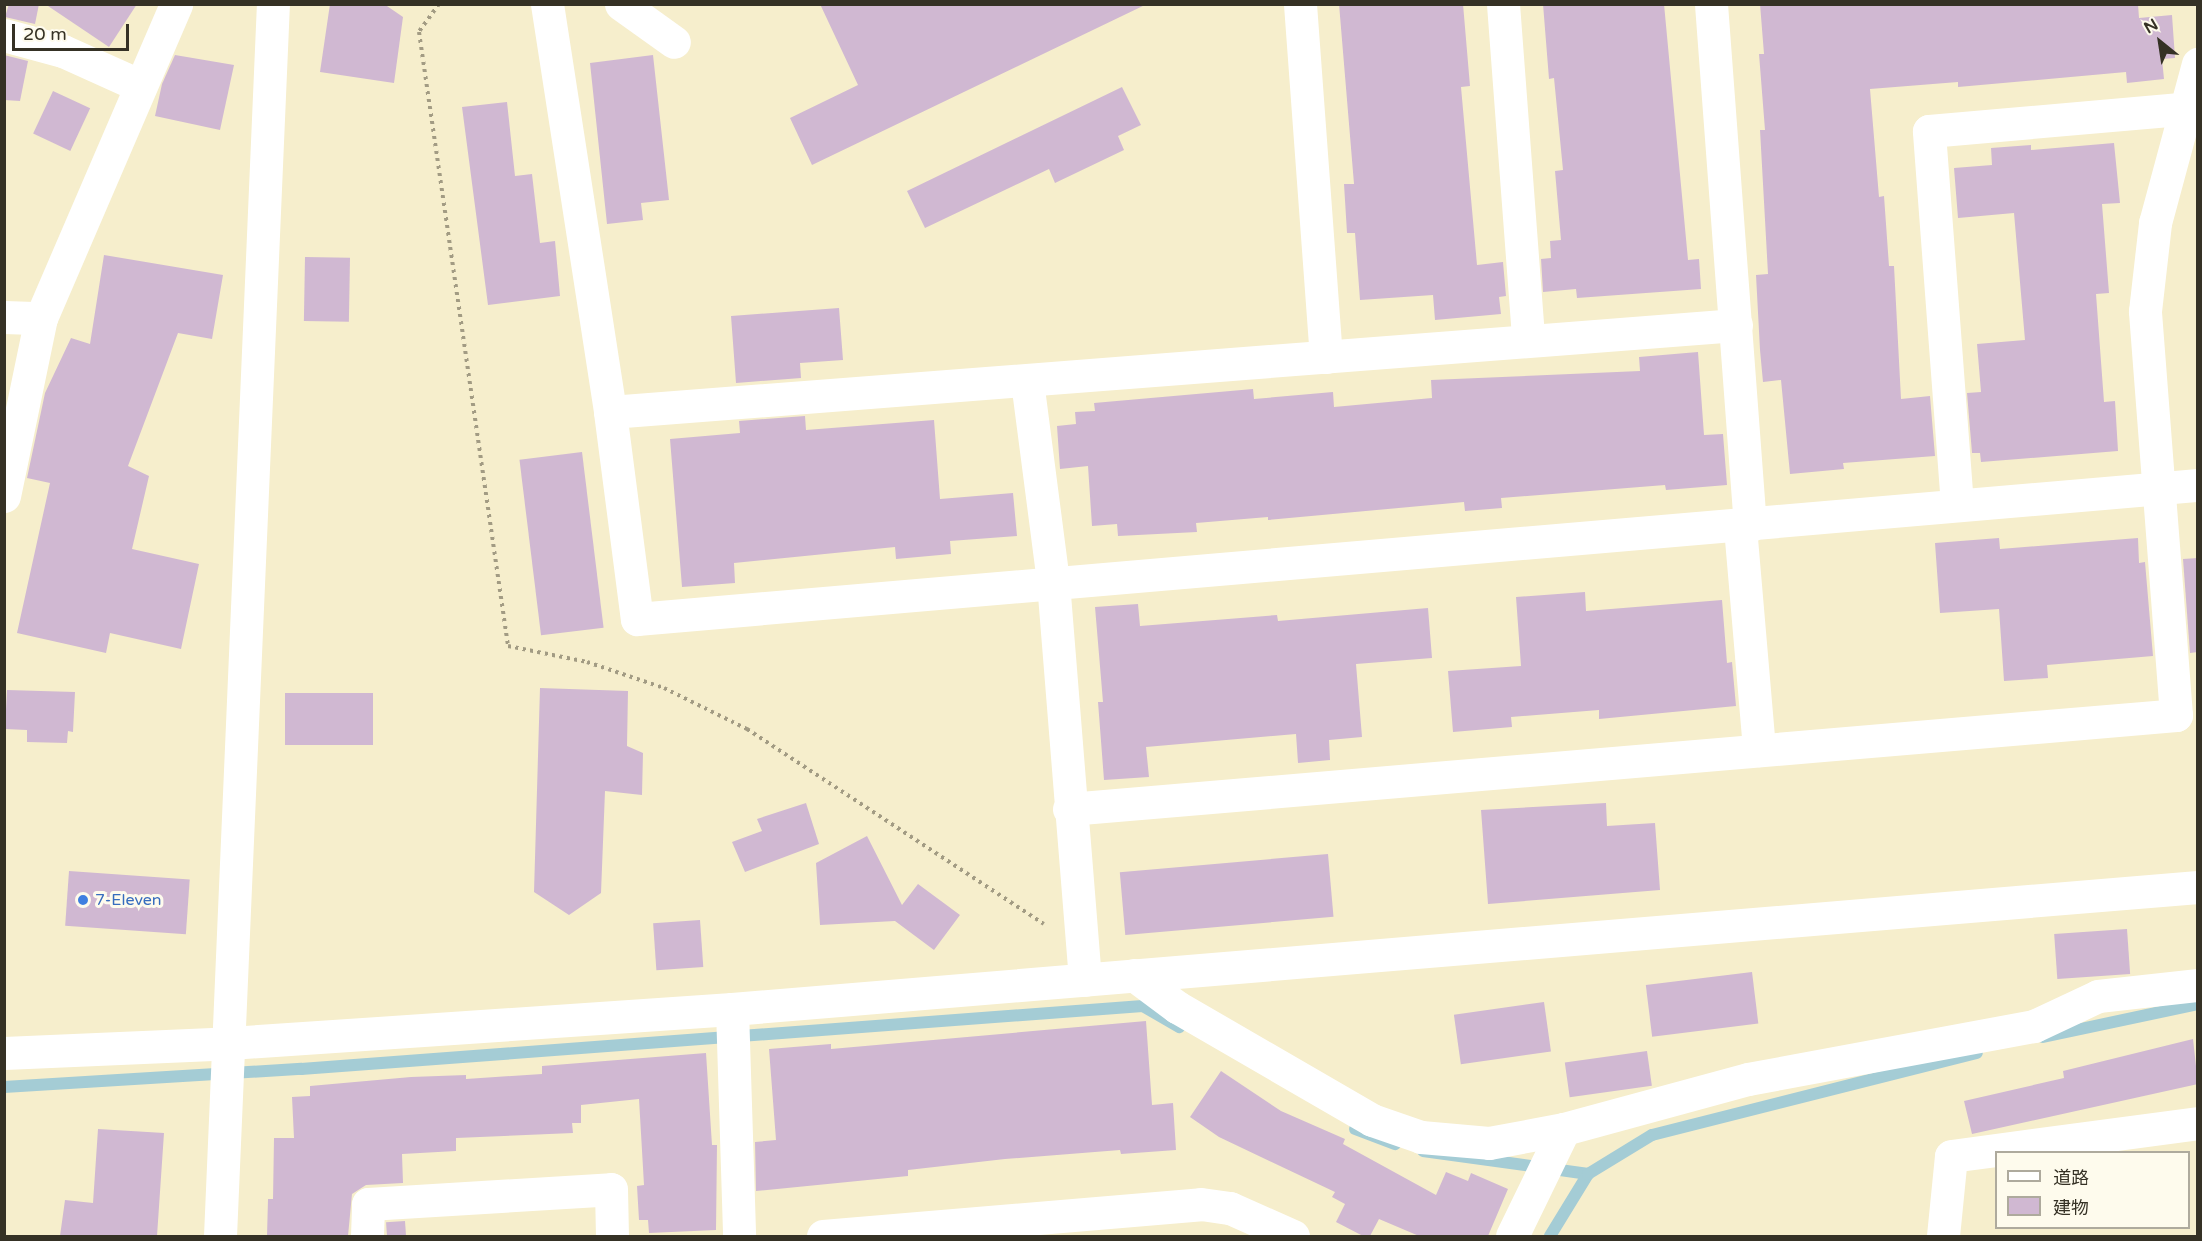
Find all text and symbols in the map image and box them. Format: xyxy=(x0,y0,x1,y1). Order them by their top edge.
scale bar xyxy=(15,12,132,50)
north arrow xyxy=(2130,12,2190,72)
text: N xyxy=(2140,15,2162,38)
text: 20 m xyxy=(23,23,67,45)
place label: 7-Eleven xyxy=(95,890,162,910)
marker: 7-Eleven xyxy=(76,893,90,907)
legend xyxy=(1995,1151,2190,1229)
text: 道路 xyxy=(2053,1167,2089,1189)
text: 建物 xyxy=(2053,1197,2089,1219)

